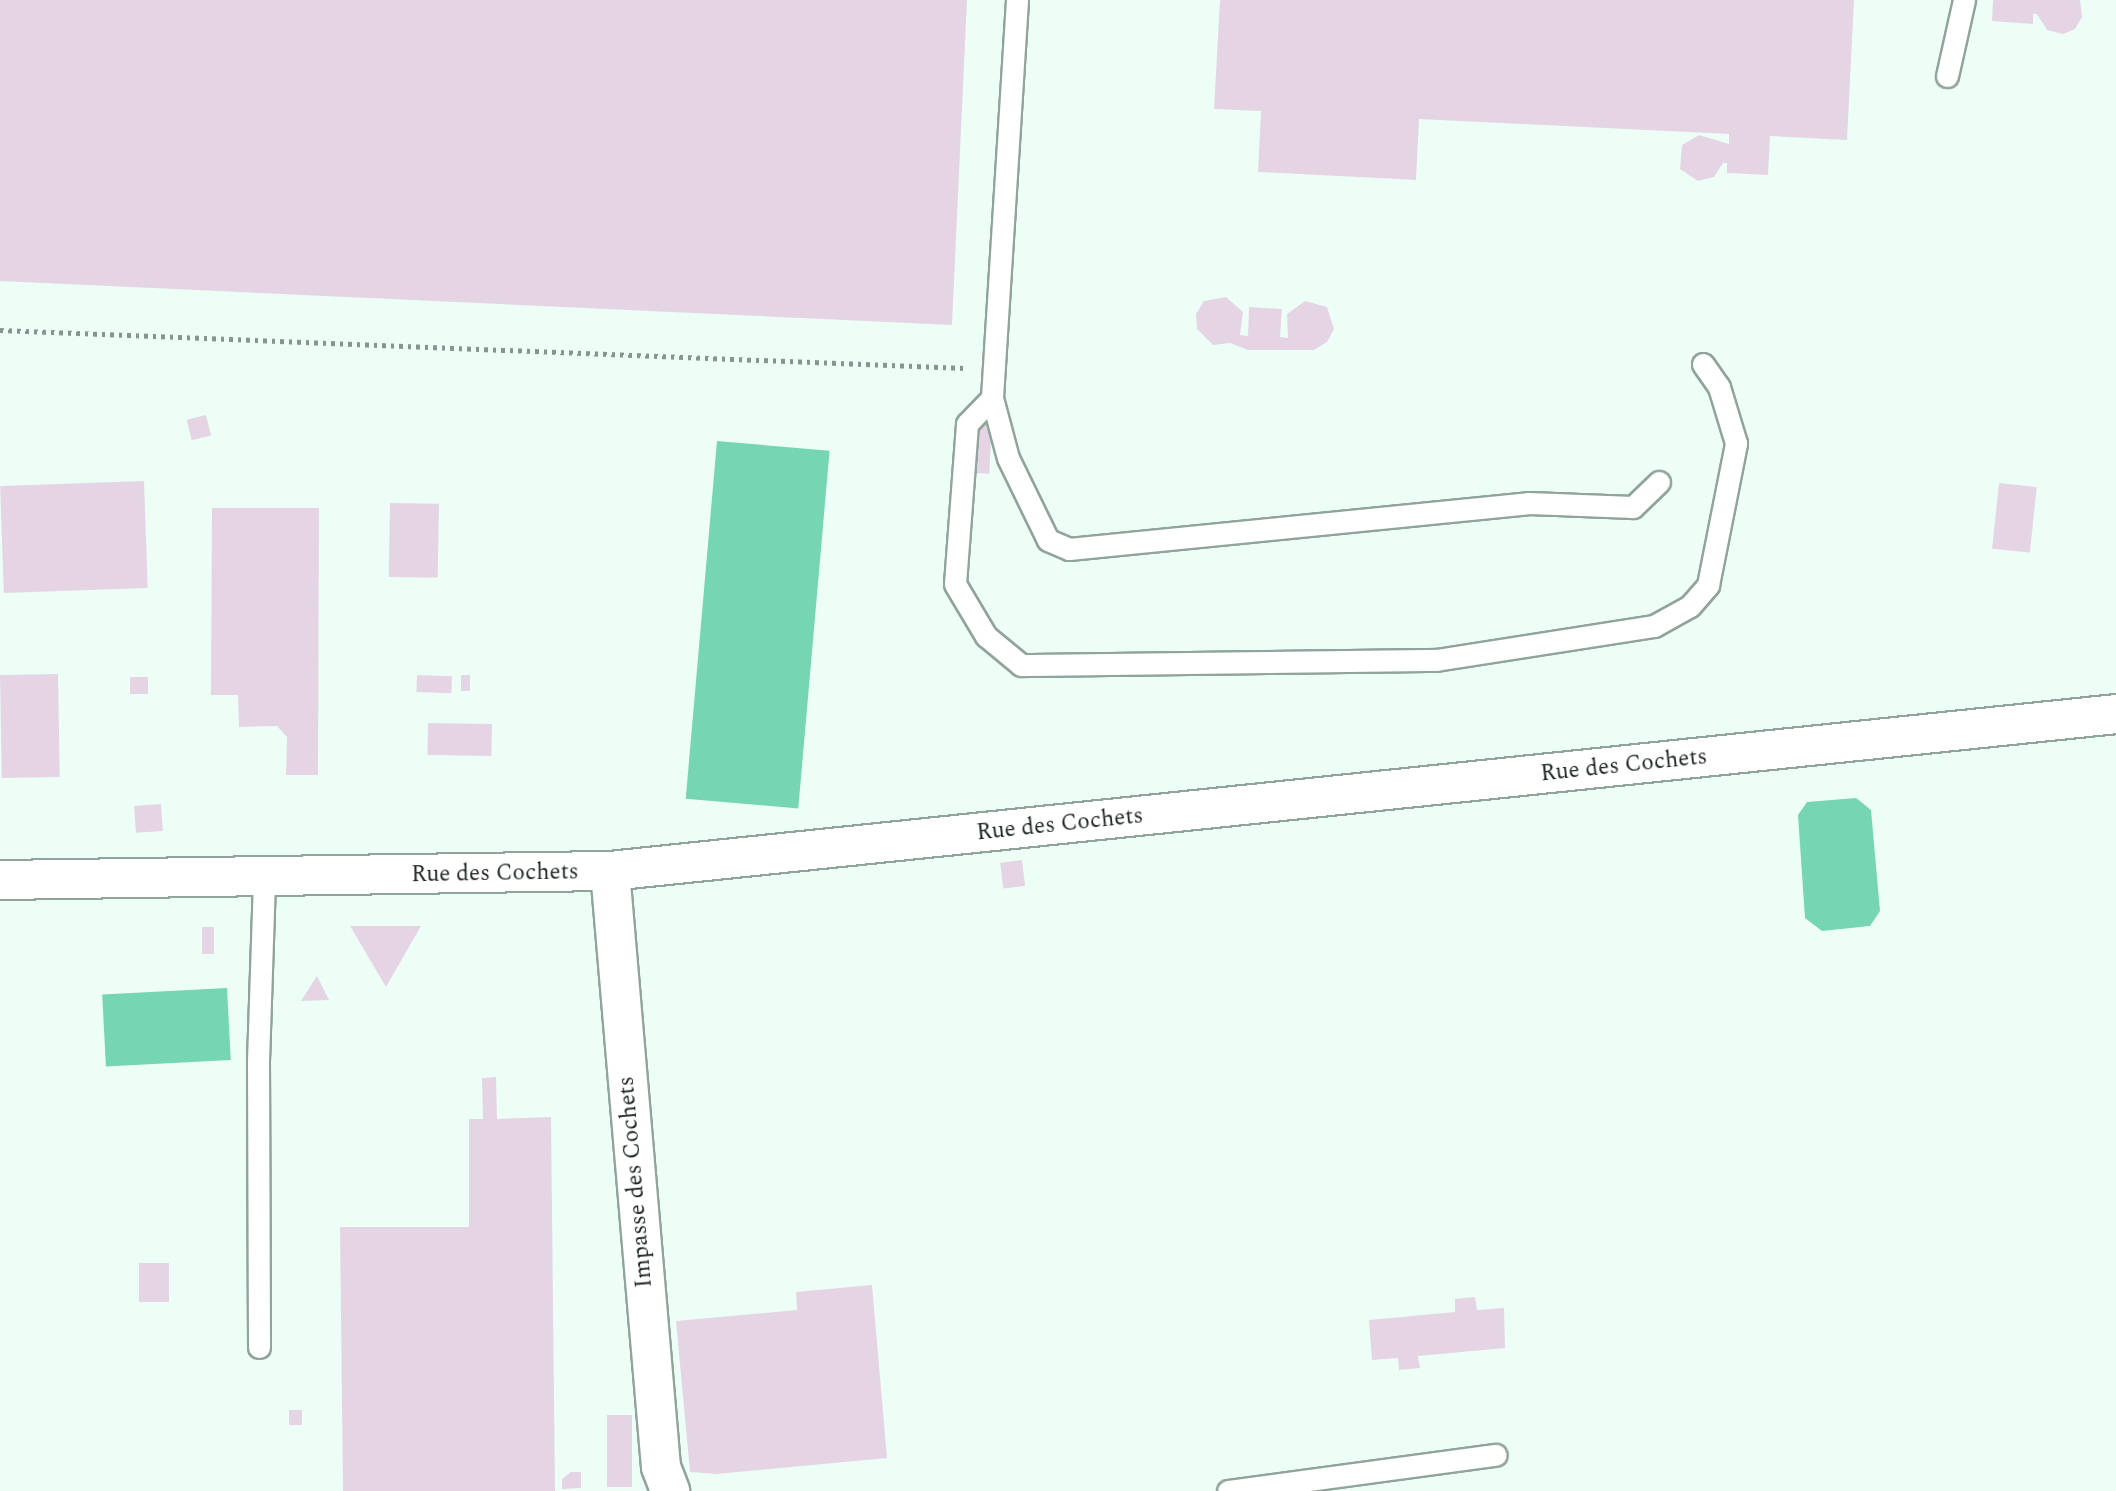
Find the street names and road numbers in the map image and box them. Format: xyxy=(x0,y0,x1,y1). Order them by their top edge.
street label: Rue des Cochets xyxy=(1539,744,1709,788)
street label: Rue des Cochets xyxy=(975,803,1145,847)
street label: Rue des Cochets xyxy=(411,859,579,889)
street label: Impasse des Cochets xyxy=(613,1075,659,1289)

